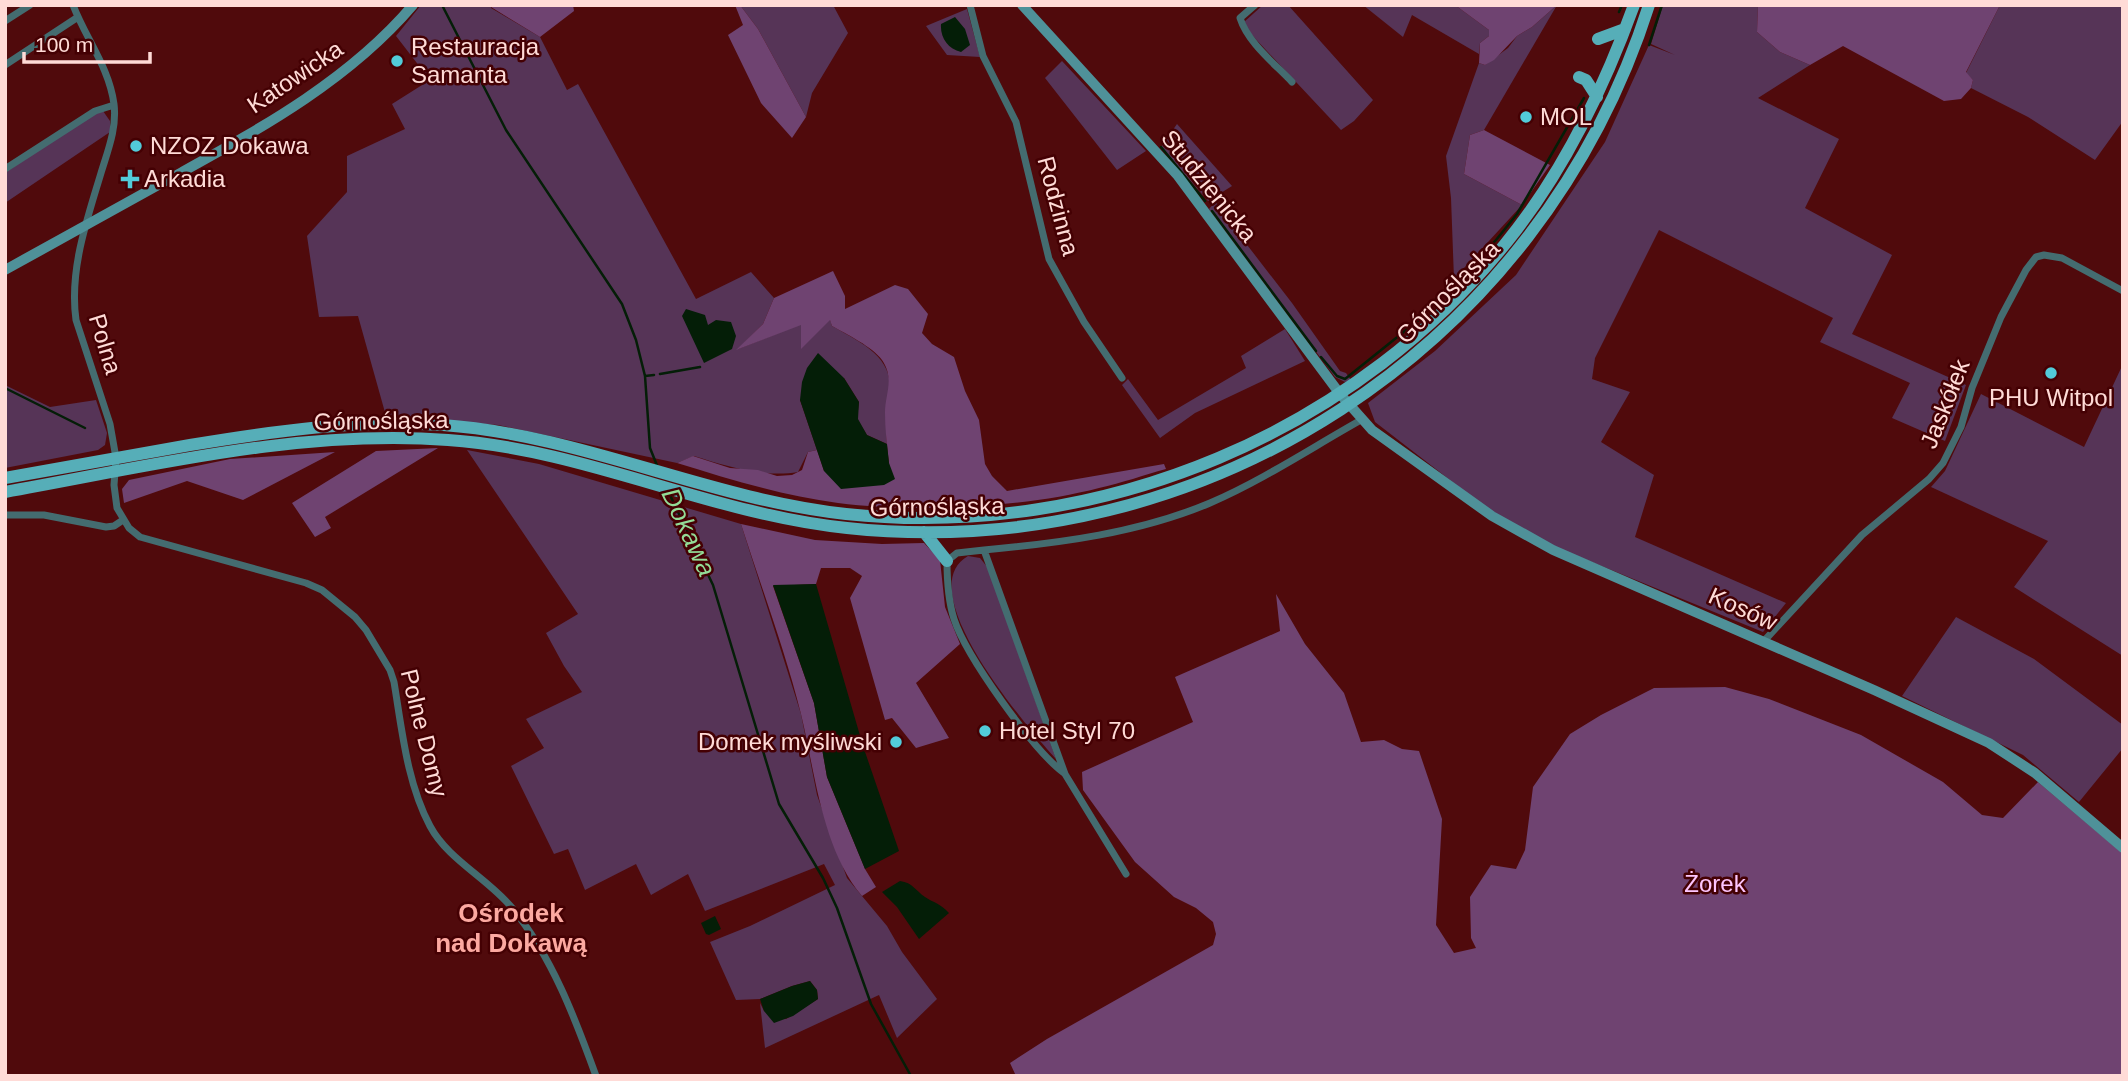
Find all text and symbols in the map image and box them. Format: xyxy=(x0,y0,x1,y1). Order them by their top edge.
scale bar xyxy=(24,21,150,65)
text: 100 m xyxy=(35,33,93,56)
place label: Restauracja Samanta xyxy=(411,33,540,88)
street label: Katowicka xyxy=(242,34,348,118)
marker: Restauracja Samanta xyxy=(389,53,405,69)
place label: MOL xyxy=(1540,103,1592,130)
marker: MOL xyxy=(1518,109,1534,125)
street label: Studzienicka xyxy=(1156,124,1263,248)
place label: NZOZ Dokawa xyxy=(150,132,309,159)
marker: NZOZ Dokawa xyxy=(128,138,144,154)
street label: Rodzinna xyxy=(1032,153,1085,259)
place label: Arkadia xyxy=(144,165,226,192)
marker: Arkadia xyxy=(122,171,138,187)
street label: Górnośląska xyxy=(1390,234,1505,349)
street label: Polna xyxy=(84,311,128,378)
street label: Jaskółek xyxy=(1915,355,1975,452)
marker: PHU Witpol xyxy=(2043,365,2059,381)
place label: PHU Witpol xyxy=(1989,384,2113,411)
street label: Górnośląska xyxy=(313,406,449,435)
water label: Dokawa xyxy=(656,483,722,581)
street label: Górnośląska xyxy=(869,492,1005,521)
street label: Kosów xyxy=(1705,582,1782,636)
street label: Polne Domy xyxy=(396,666,453,800)
place label: Hotel Styl 70 xyxy=(999,717,1135,744)
marker: Hotel Styl 70 xyxy=(977,723,993,739)
place label: Domek myśliwski xyxy=(698,728,882,755)
marker: Domek myśliwski xyxy=(888,734,904,750)
park label: Żorek xyxy=(1684,870,1747,897)
district label: Ośrodek nad Dokawą xyxy=(435,898,587,958)

